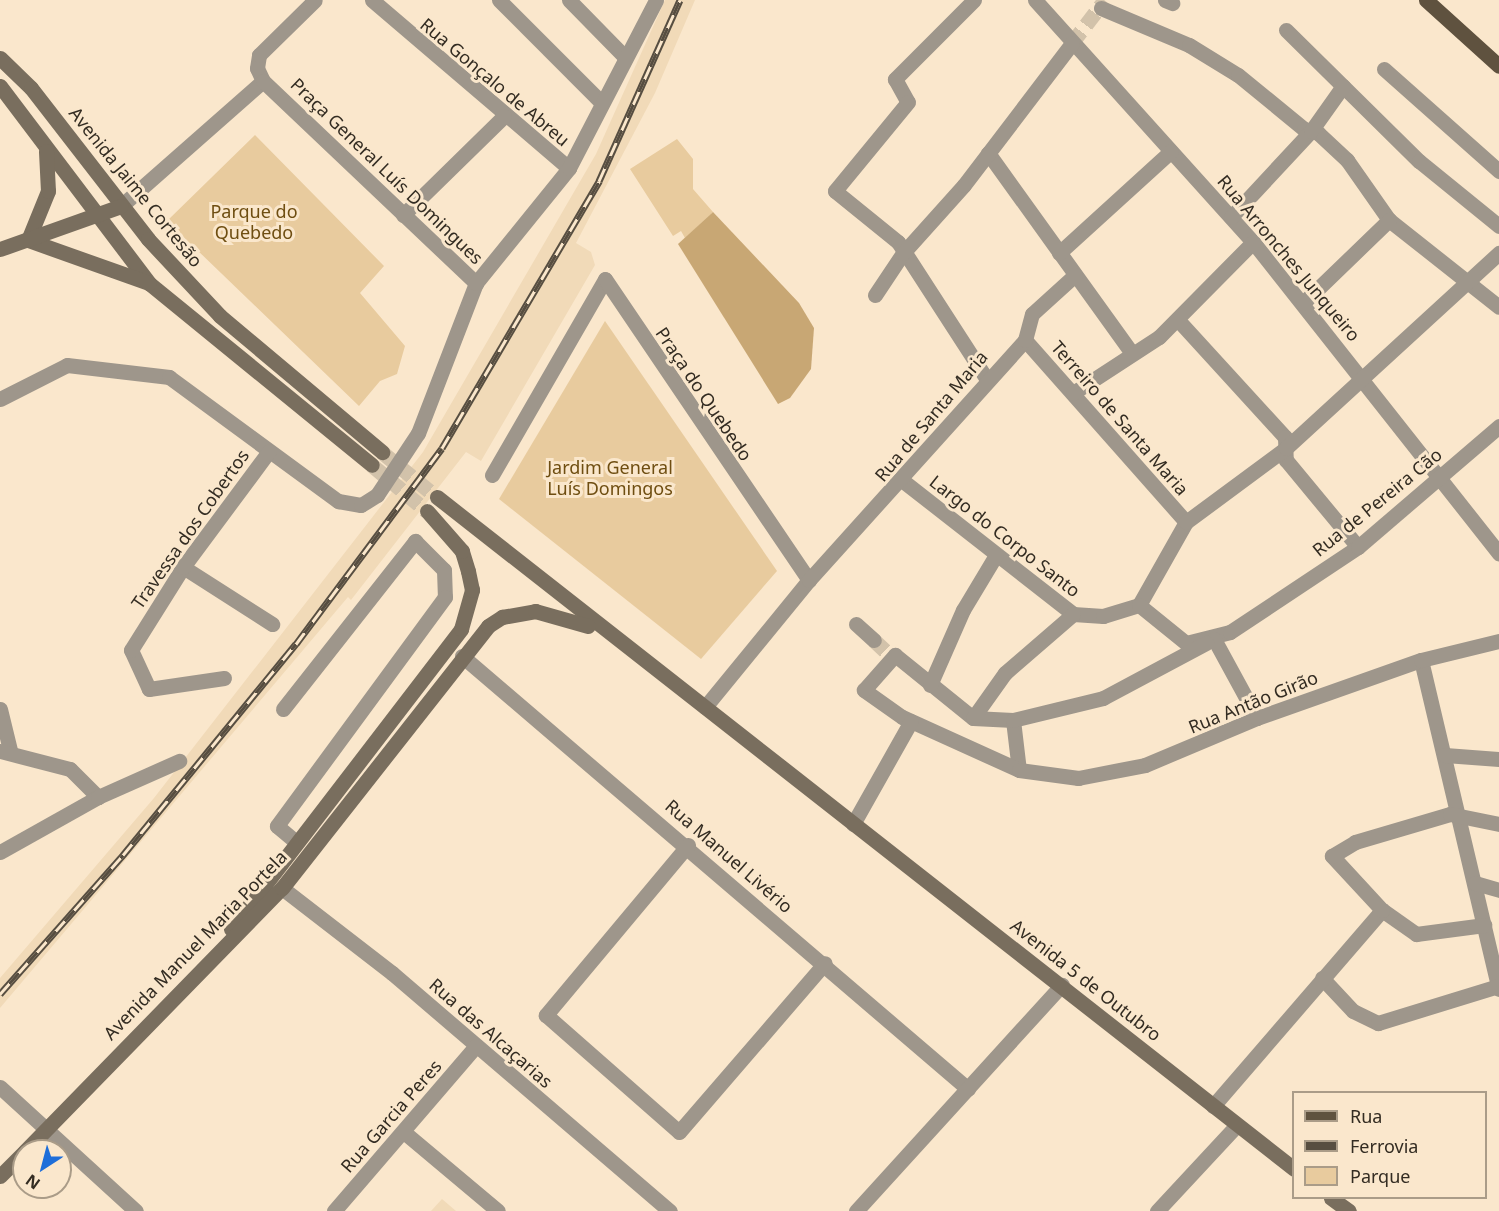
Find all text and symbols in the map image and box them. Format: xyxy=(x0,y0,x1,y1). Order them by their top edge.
street label: Rua Gonçalo de Abreu xyxy=(416,13,574,151)
street label: Praça General Luís Domingues xyxy=(286,73,488,269)
street label: Avenida Jaime Cortesão xyxy=(65,103,207,271)
street label: Rua Arronches Junqueiro xyxy=(1213,170,1365,346)
park label: Parque do Quebedo xyxy=(210,201,298,244)
street label: Praça do Quebedo xyxy=(651,323,757,465)
street label: Terreiro de Santa Maria xyxy=(1047,336,1193,500)
street label: Rua de Santa Maria xyxy=(870,346,992,486)
street label: Rua de Pereira Cão xyxy=(1308,443,1446,561)
street label: Travessa dos Cobertos xyxy=(127,445,253,613)
park label: Jardim General Luís Domingos xyxy=(547,457,673,500)
street label: Largo do Corpo Santo xyxy=(926,471,1084,601)
street label: Rua Antão Girão xyxy=(1185,666,1321,738)
street label: Rua Manuel Livério xyxy=(661,795,797,917)
street label: Avenida Manuel Maria Portela xyxy=(99,846,291,1044)
street label: Avenida 5 de Outubro xyxy=(1006,915,1166,1045)
street label: Rua das Alcaçarias xyxy=(425,974,557,1092)
street label: Rua Garcia Peres xyxy=(336,1055,446,1177)
legend xyxy=(1292,1091,1487,1199)
text: Rua xyxy=(1350,1104,1382,1128)
text: Ferrovia xyxy=(1350,1134,1418,1158)
north arrow xyxy=(12,1139,72,1199)
text: Parque xyxy=(1350,1164,1410,1188)
text: N xyxy=(21,1169,44,1195)

